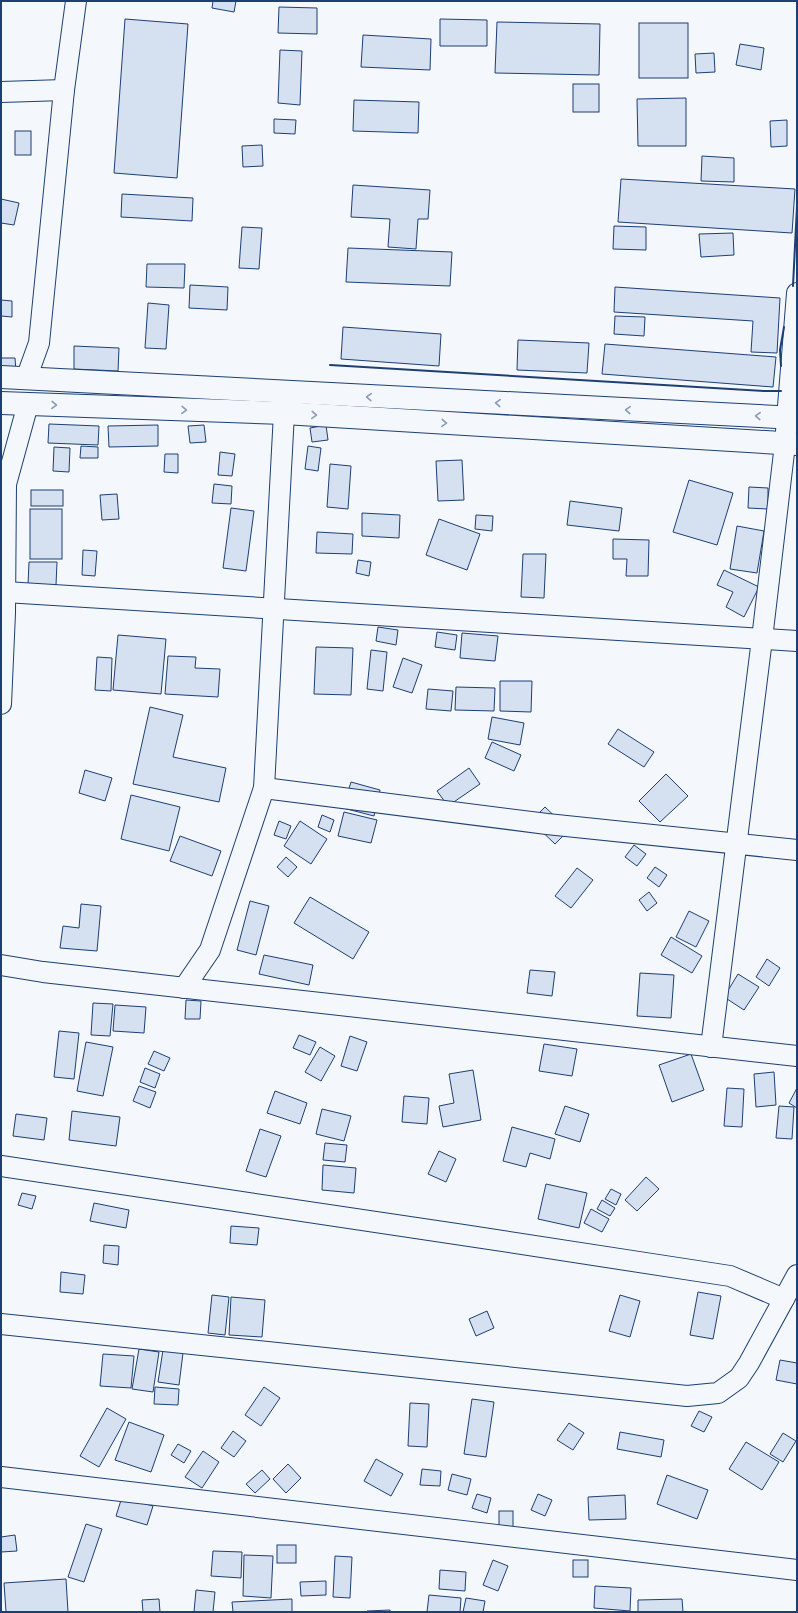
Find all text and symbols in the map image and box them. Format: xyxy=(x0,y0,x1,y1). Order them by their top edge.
one-way arrow xyxy=(366,392,372,401)
one-way arrow xyxy=(495,399,501,407)
one-way arrow xyxy=(51,401,57,409)
one-way arrow xyxy=(625,405,631,414)
one-way arrow xyxy=(181,406,187,414)
one-way arrow xyxy=(311,411,317,420)
one-way arrow xyxy=(755,412,761,420)
one-way arrow xyxy=(441,419,447,427)

